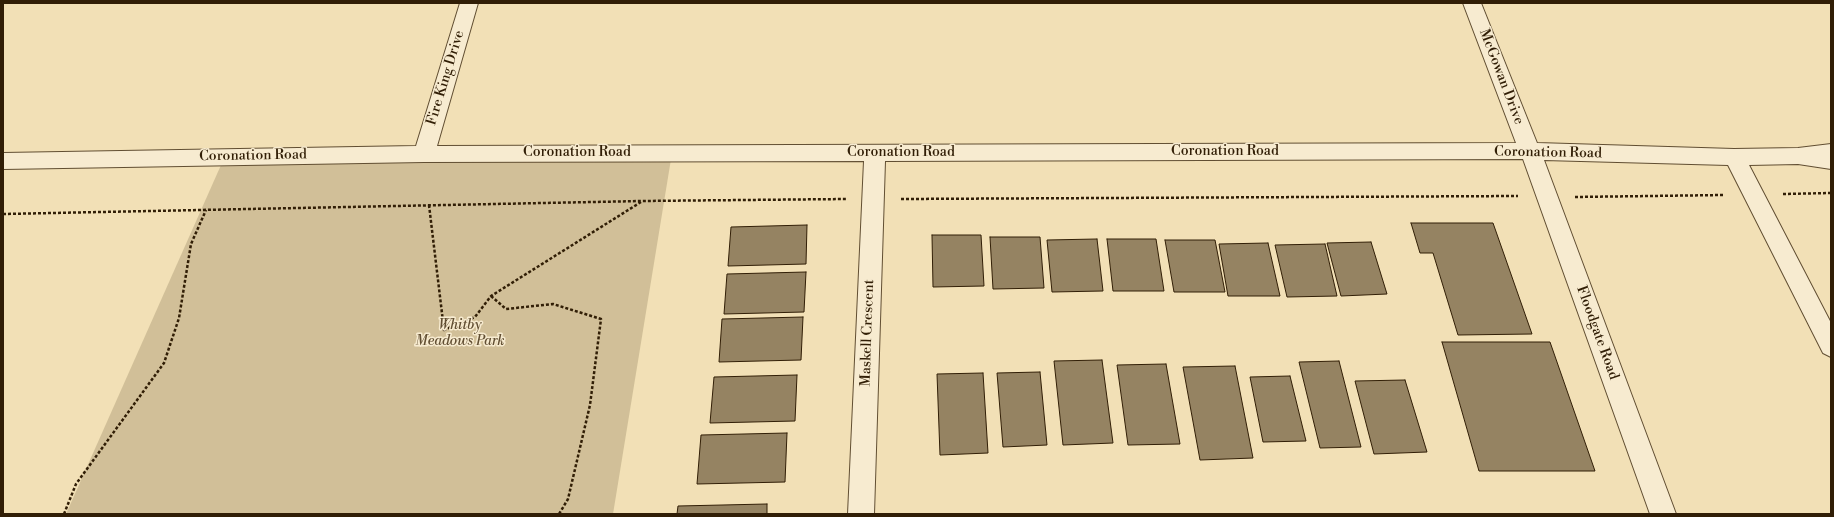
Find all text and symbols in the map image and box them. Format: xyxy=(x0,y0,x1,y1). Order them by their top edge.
street label: McGowan Drive xyxy=(1475,27,1527,127)
street label: Fire King Drive xyxy=(424,28,468,128)
street label: Coronation Road xyxy=(1171,144,1279,160)
street label: Coronation Road xyxy=(1494,144,1602,162)
street label: Coronation Road xyxy=(523,145,631,161)
street label: Coronation Road xyxy=(847,145,955,161)
street label: Coronation Road xyxy=(199,147,307,165)
street label: Maskell Crescent xyxy=(858,279,878,387)
street label: Floodgate Road xyxy=(1572,284,1622,382)
park label: Whitby Meadows Park xyxy=(415,318,505,350)

